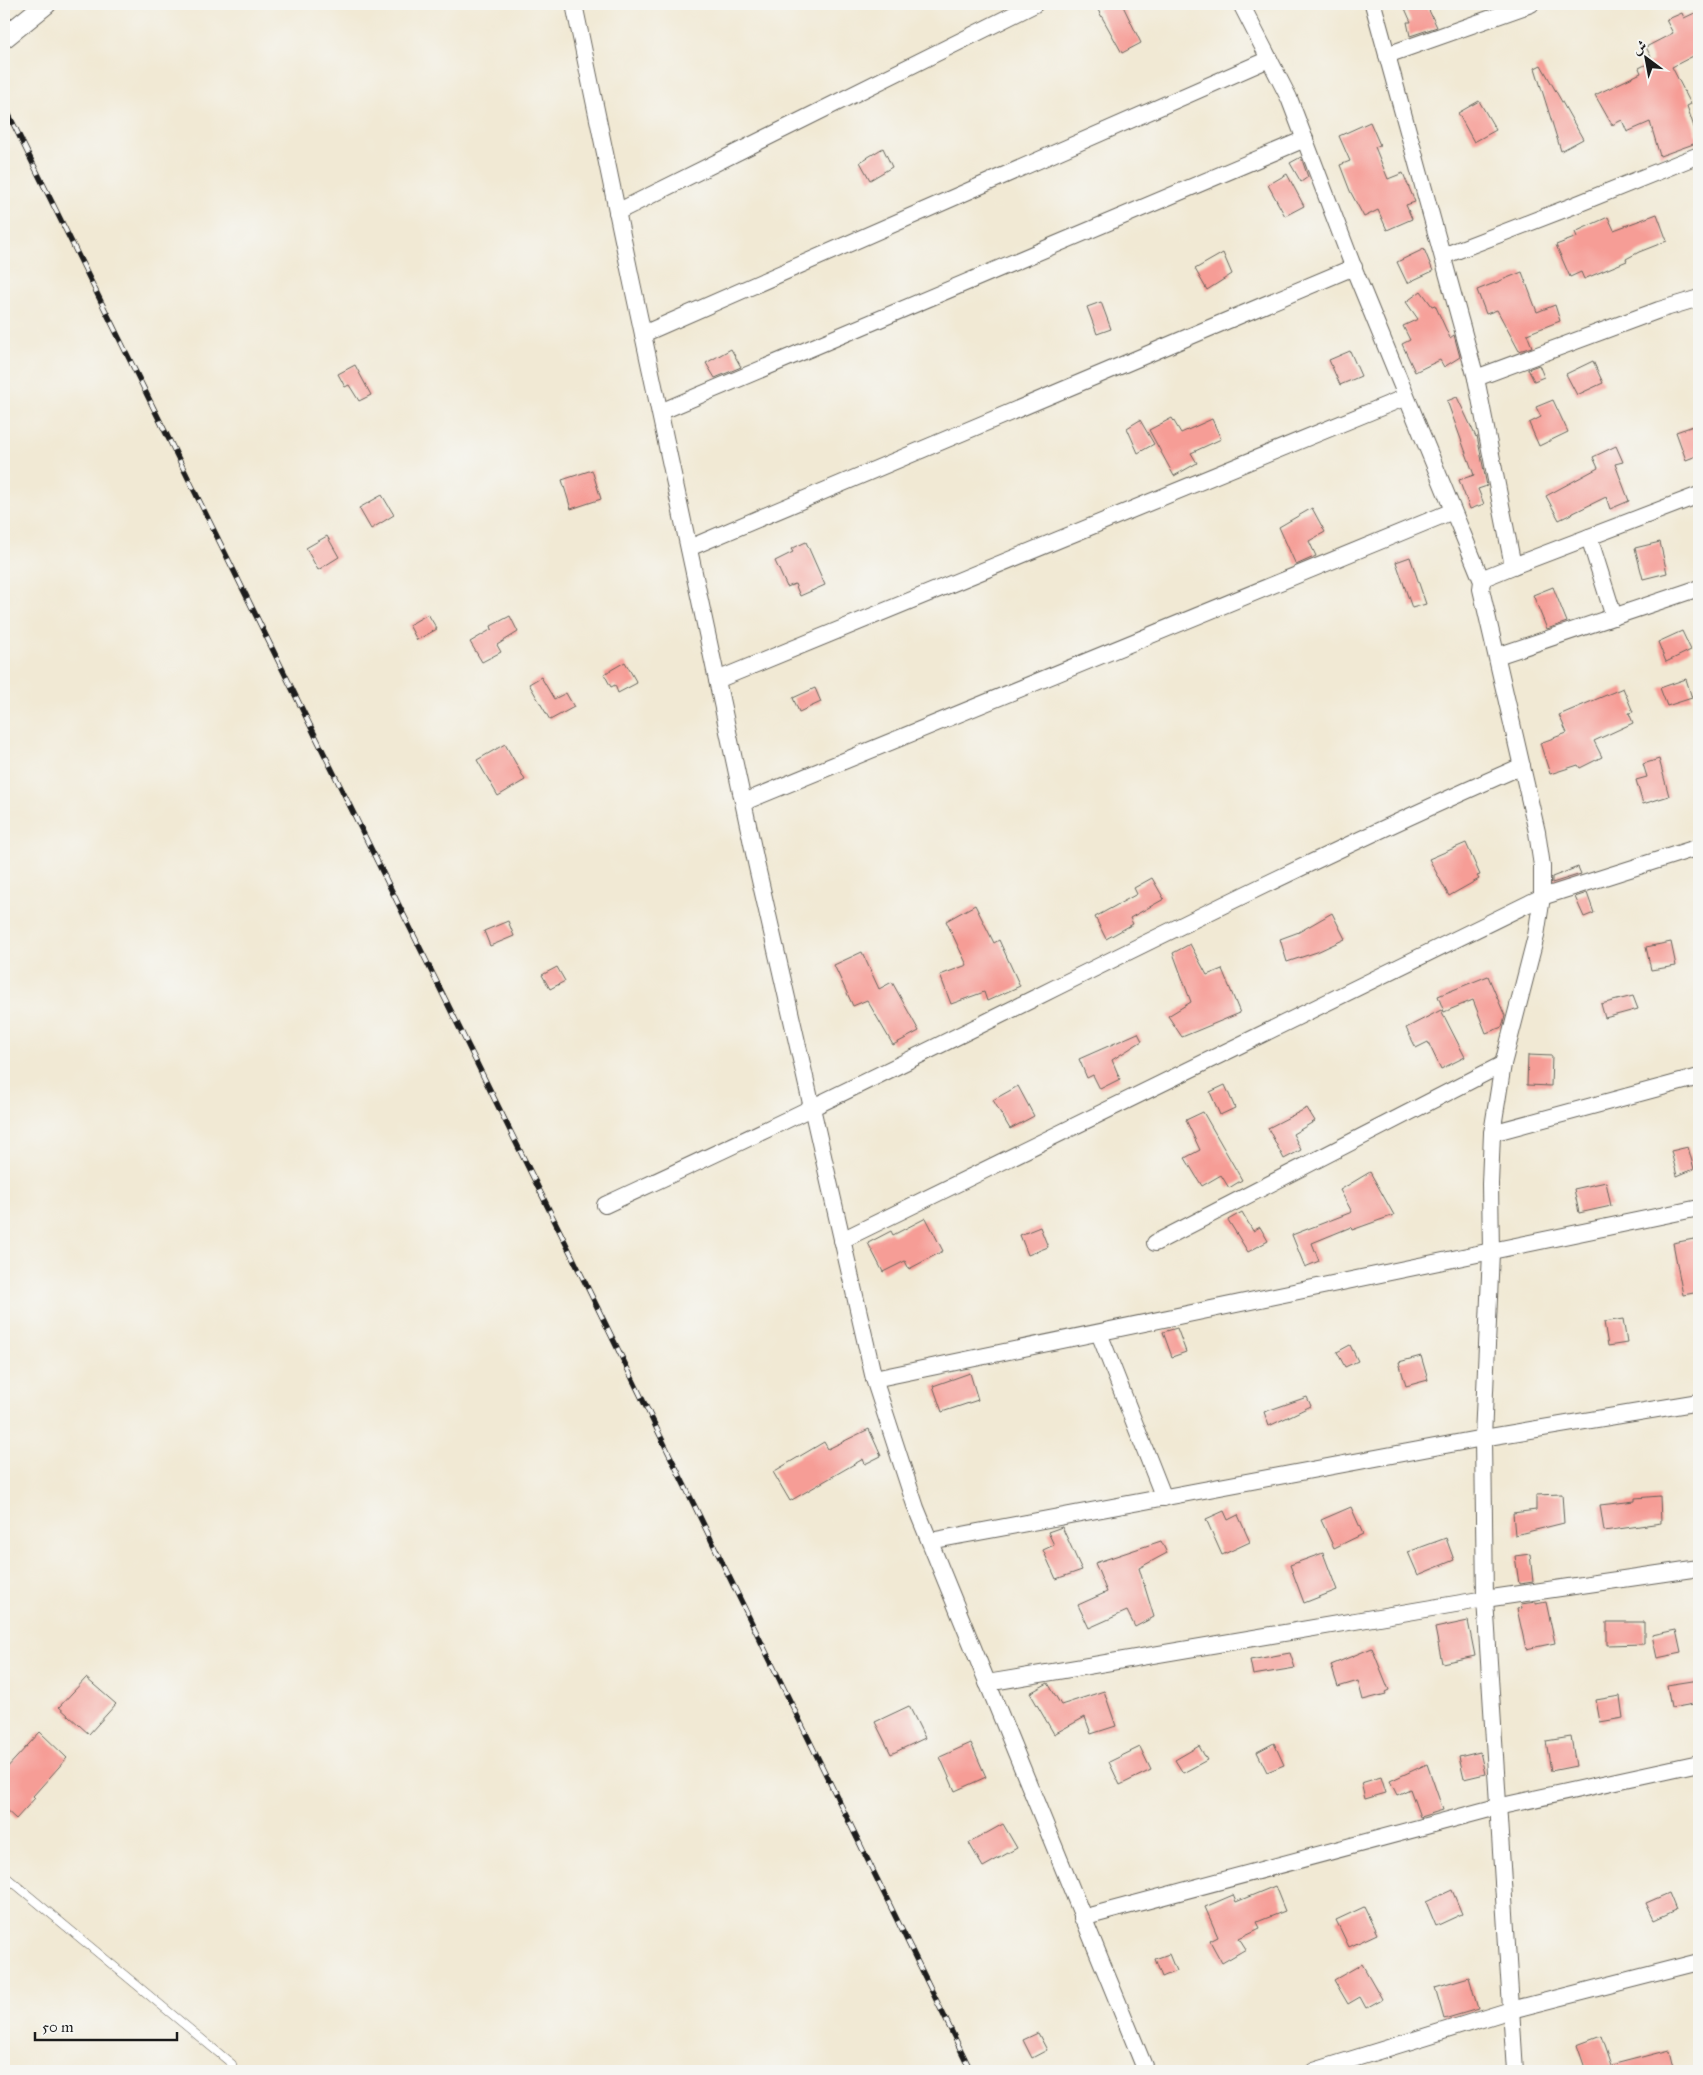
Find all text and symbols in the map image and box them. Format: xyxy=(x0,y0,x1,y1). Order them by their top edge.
north arrow xyxy=(1620,32,1670,82)
text: ش xyxy=(1629,36,1650,58)
scale bar xyxy=(35,2010,178,2042)
text: 50 m xyxy=(42,2018,74,2036)

